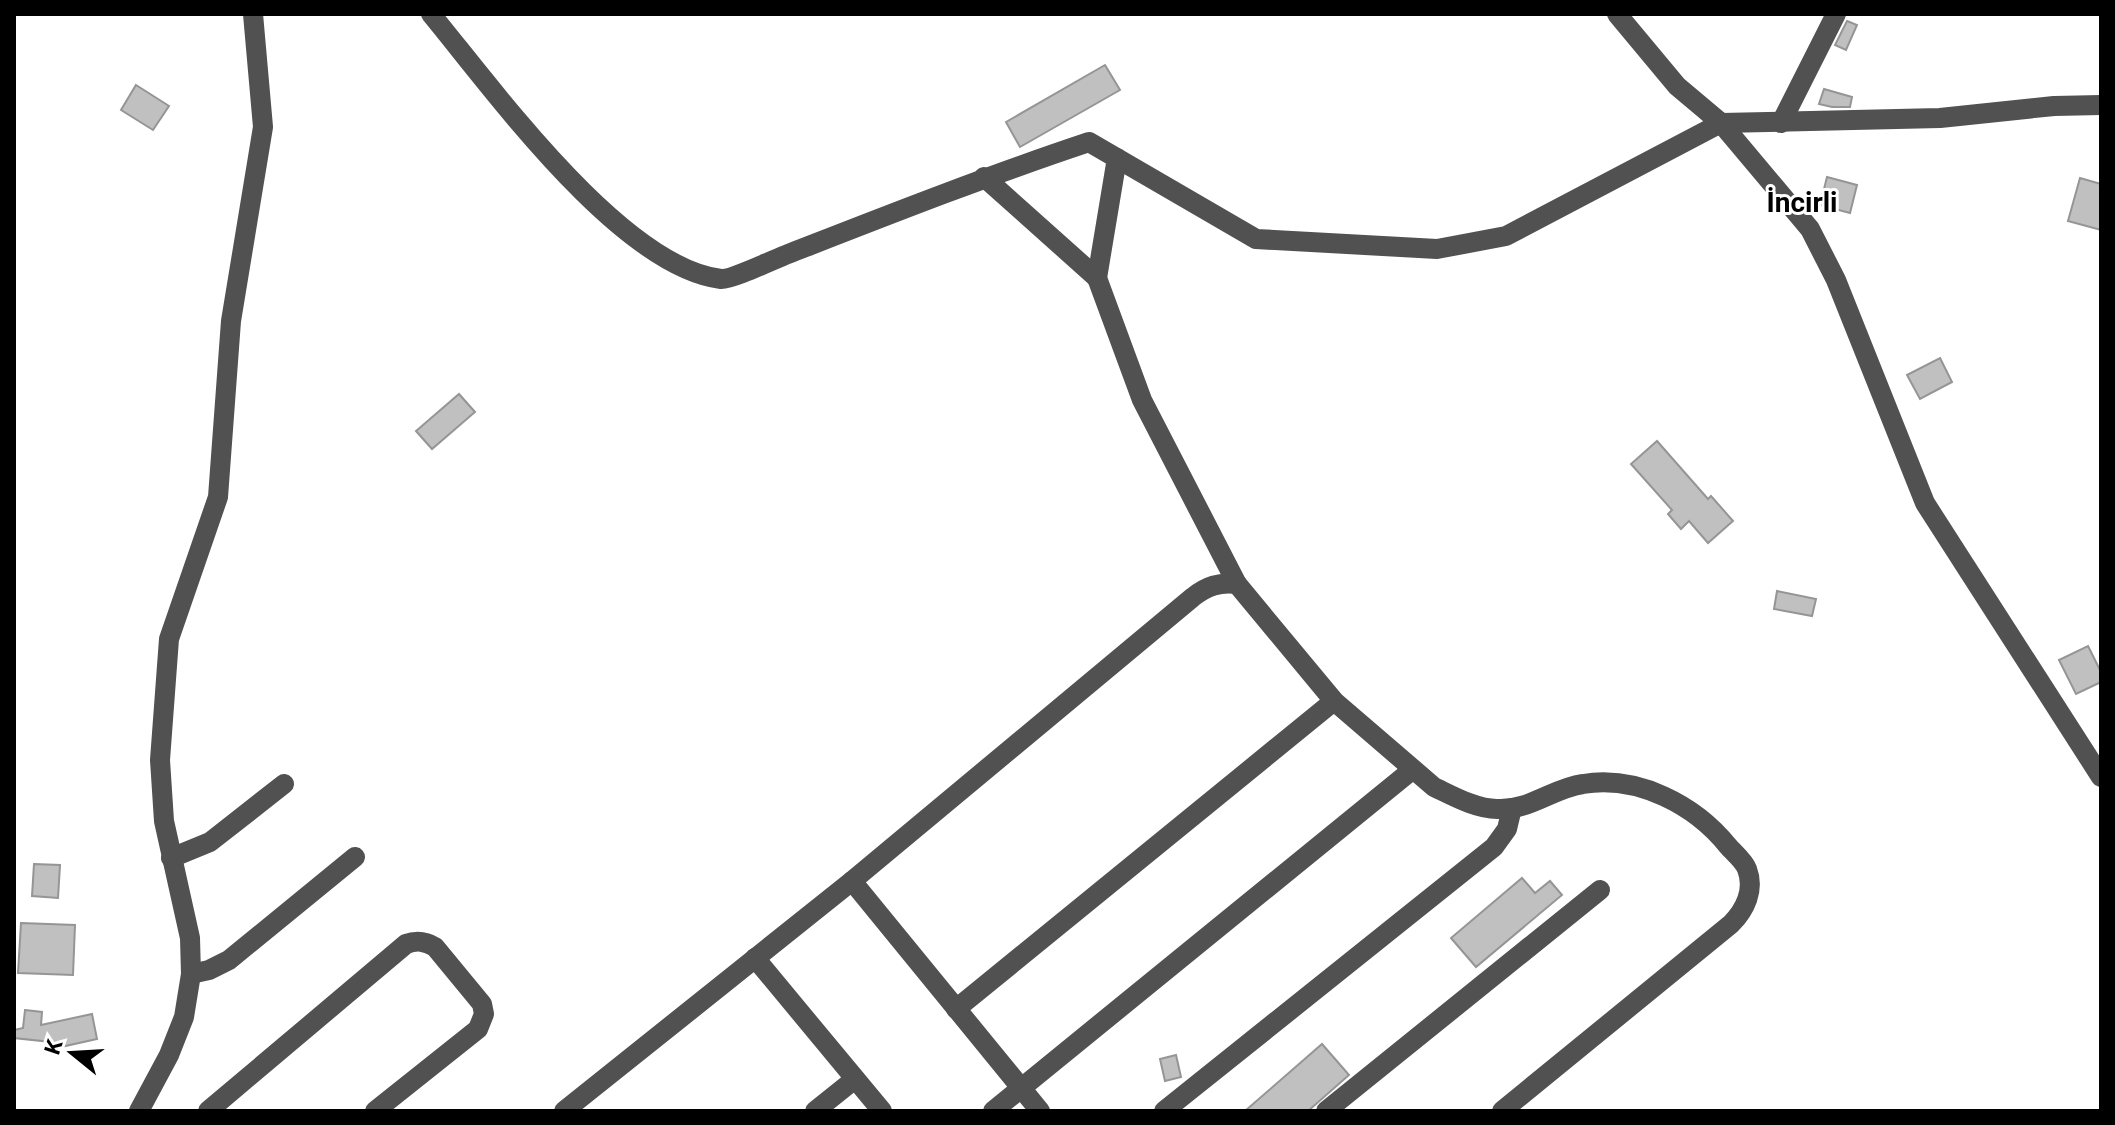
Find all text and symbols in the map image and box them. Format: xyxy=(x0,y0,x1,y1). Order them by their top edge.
district label: İncirli xyxy=(1767,186,1837,219)
north arrow xyxy=(32,1013,112,1093)
text: K xyxy=(39,1036,68,1057)

